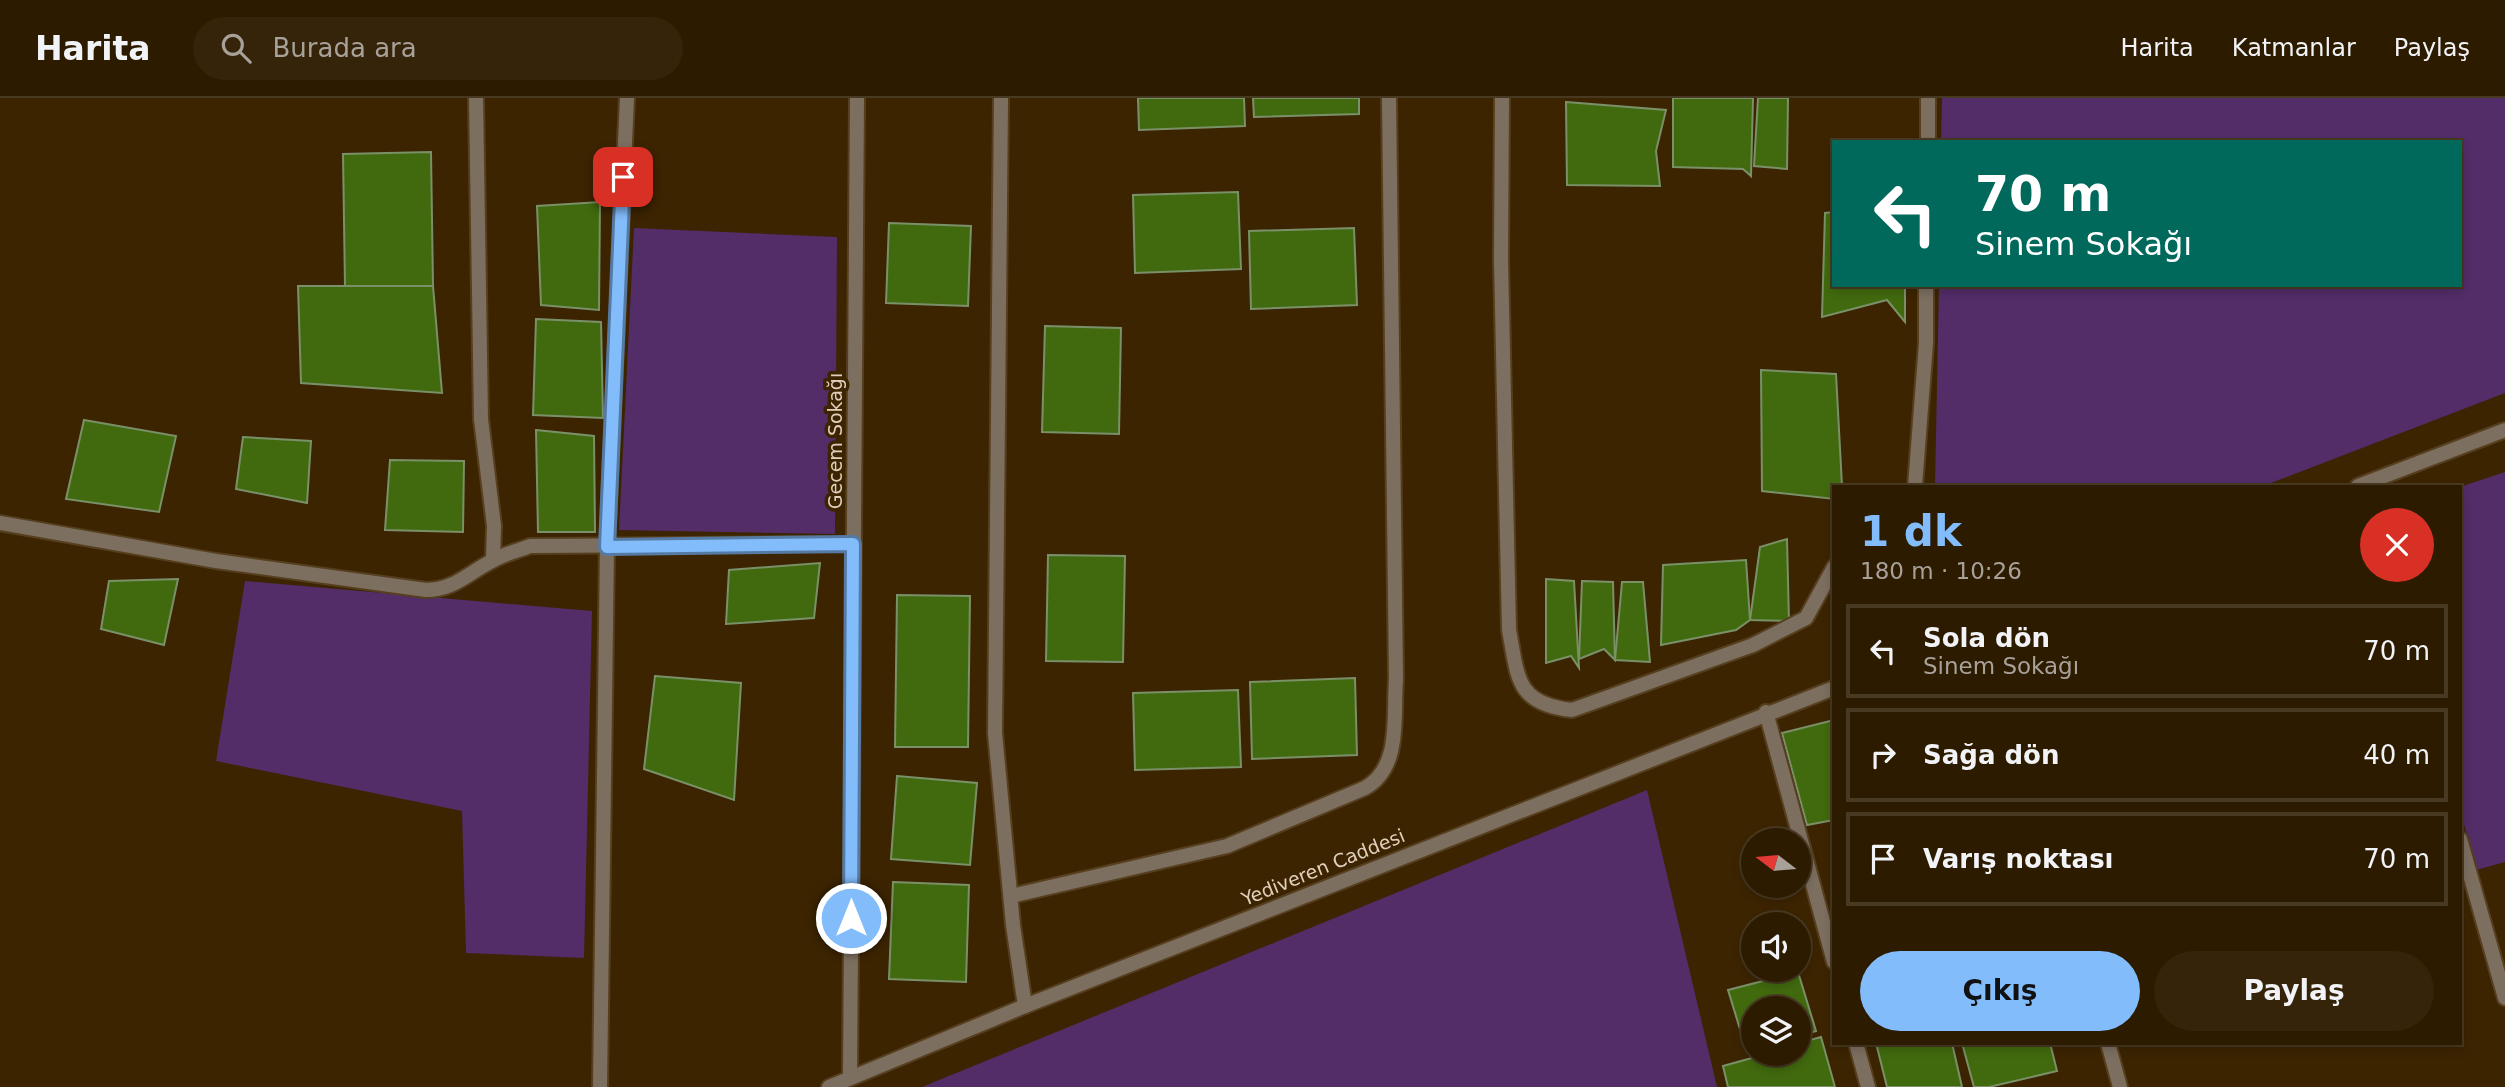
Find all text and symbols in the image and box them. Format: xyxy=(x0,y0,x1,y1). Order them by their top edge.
search box xyxy=(193,17,683,80)
text: Harita xyxy=(35,29,151,68)
icon: search xyxy=(217,29,255,67)
text: Burada ara xyxy=(273,33,417,63)
text: Harita xyxy=(2120,34,2194,62)
text: Katmanlar xyxy=(2232,34,2356,62)
text: Paylaş xyxy=(2394,34,2470,62)
pin xyxy=(593,147,653,207)
icon: arrive xyxy=(604,158,642,196)
text: 70 m xyxy=(1975,166,2111,223)
icon: left xyxy=(1860,168,1951,259)
text: Sinem Sokağı xyxy=(1975,225,2192,263)
street label: Gecem Sokağı xyxy=(824,373,846,509)
text: 1 dk xyxy=(1860,507,1962,556)
button: close xyxy=(2360,508,2434,582)
text: 180 m · 10:26 xyxy=(1860,558,2022,584)
text: Sola dön xyxy=(1923,623,2050,653)
icon: left xyxy=(1864,632,1902,670)
text: 70 m xyxy=(2363,636,2430,666)
text: Sinem Sokağı xyxy=(1923,653,2079,679)
icon: right xyxy=(1864,736,1902,774)
text: Sağa dön xyxy=(1923,740,2059,770)
text: 40 m xyxy=(2363,740,2430,770)
street label: Yediveren Caddesi xyxy=(1237,824,1408,910)
north arrow xyxy=(1741,828,1811,898)
map controls xyxy=(1741,828,1811,1066)
icon: arrive xyxy=(1864,840,1902,878)
text: Varış noktası xyxy=(1923,844,2114,874)
text: 70 m xyxy=(2363,844,2430,874)
position arrow xyxy=(814,881,888,955)
button: sound xyxy=(1741,912,1811,982)
button: Çıkış xyxy=(1860,951,2140,1031)
button: Paylaş xyxy=(2154,951,2434,1031)
button: layers xyxy=(1741,996,1811,1066)

